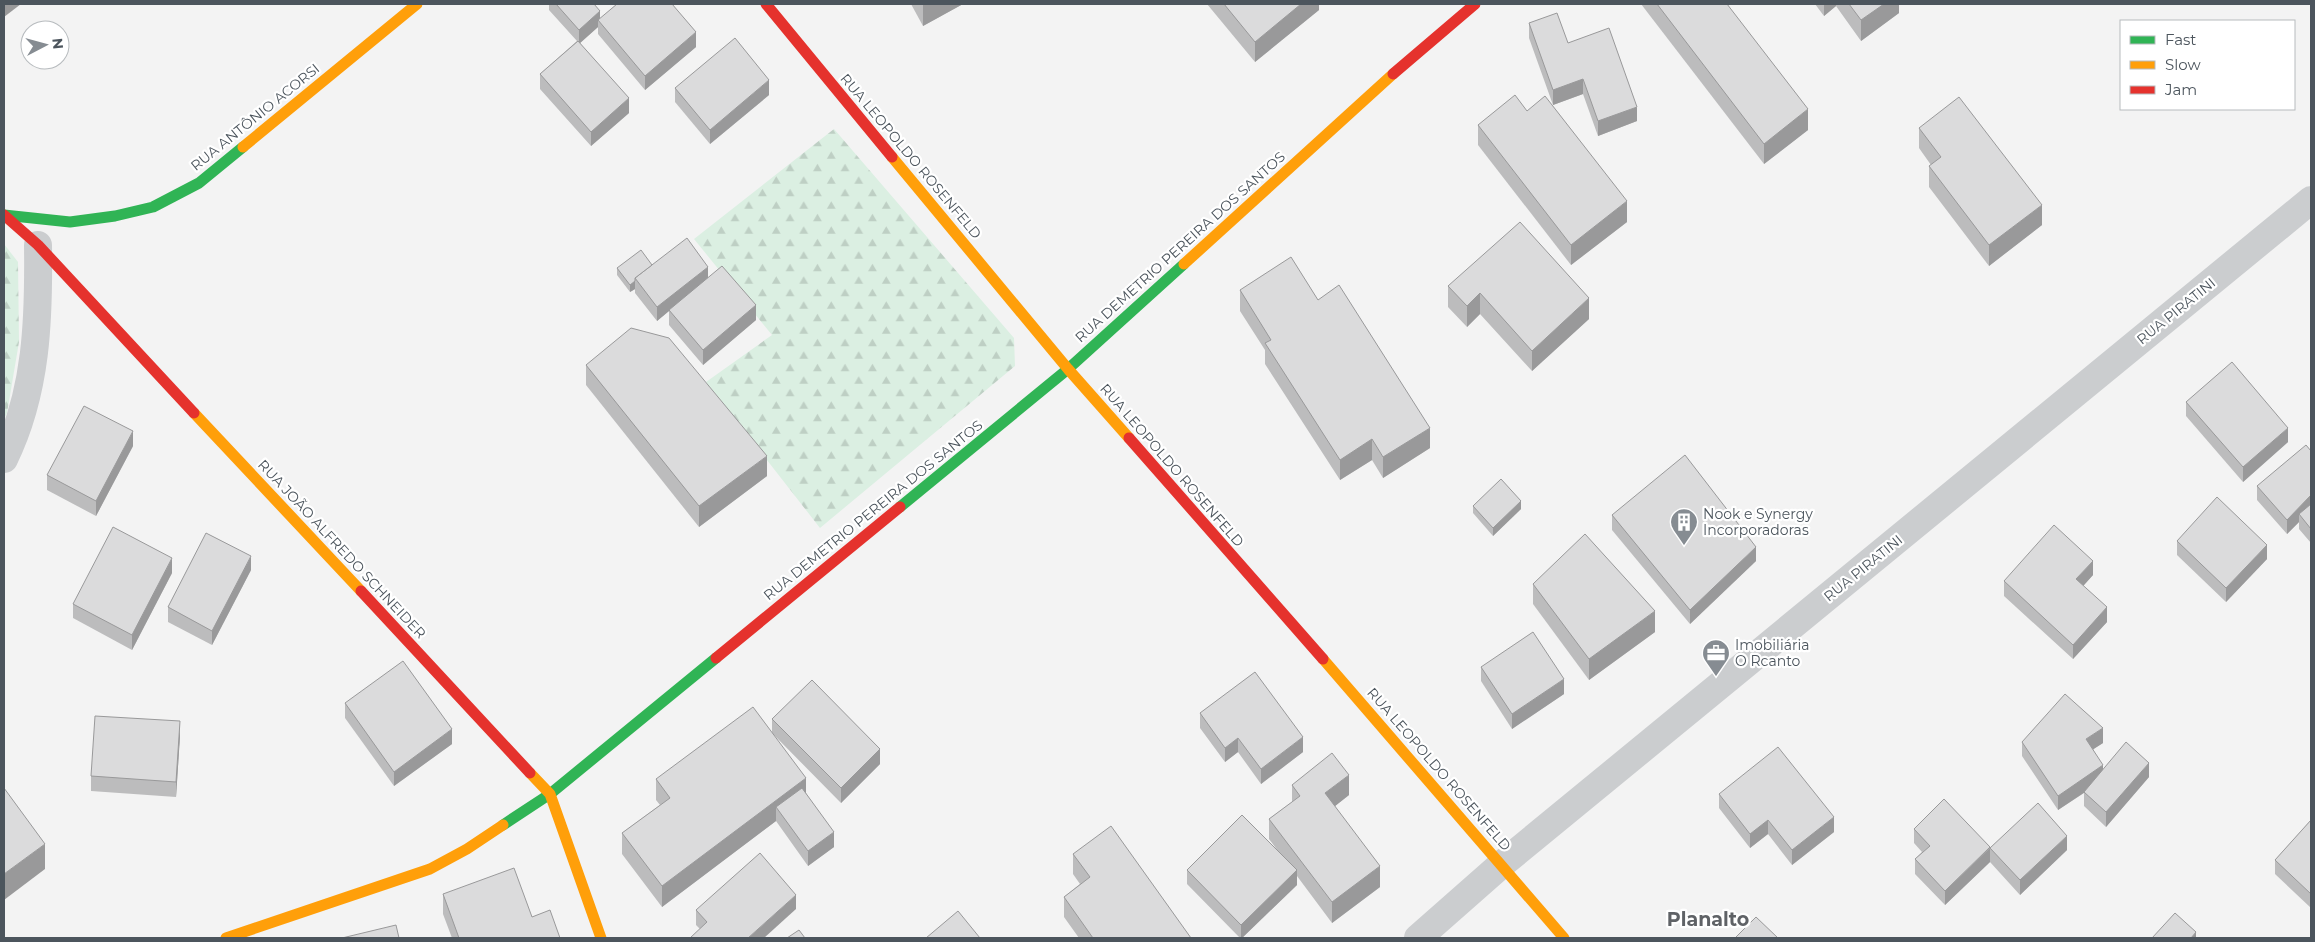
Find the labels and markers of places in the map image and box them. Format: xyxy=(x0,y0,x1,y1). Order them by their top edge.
place label: Nook e Synergy Incorporadoras xyxy=(1703,505,1813,539)
building icon: Nook e Synergy Incorporadoras xyxy=(1669,507,1699,546)
place label: Imobiliária O Rcanto xyxy=(1735,636,1809,670)
office icon: Imobiliária O Rcanto xyxy=(1701,638,1731,677)

